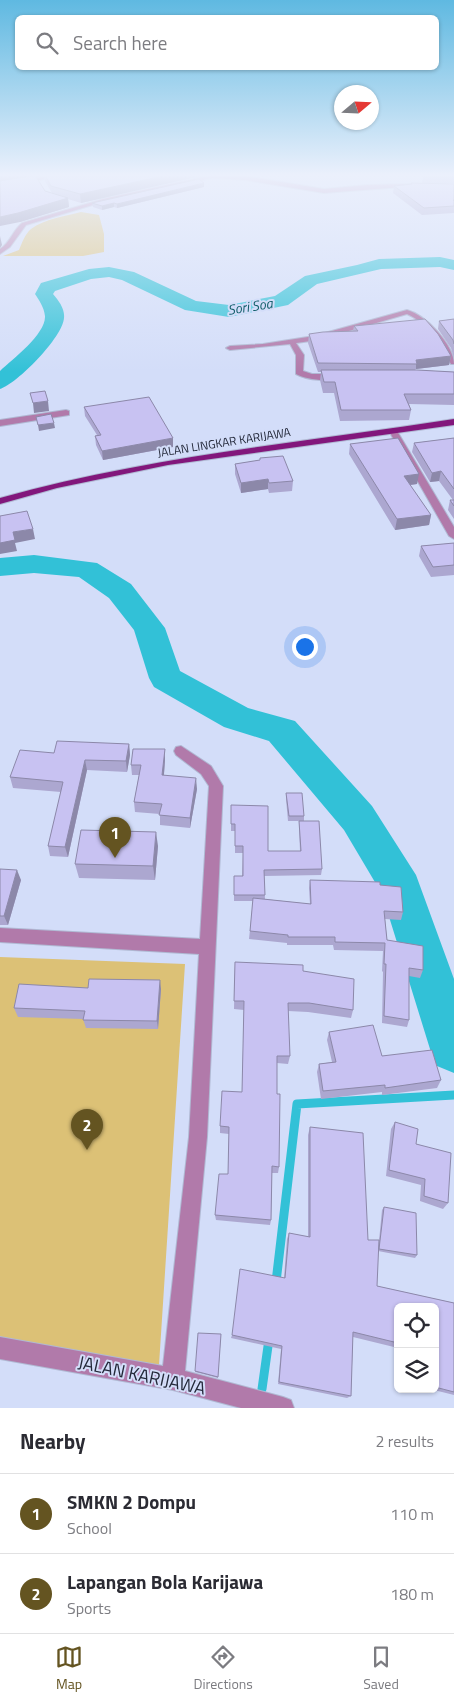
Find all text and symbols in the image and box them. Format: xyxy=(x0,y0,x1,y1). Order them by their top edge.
search box xyxy=(15,15,439,70)
text: Search here xyxy=(73,28,167,57)
icon: search xyxy=(33,29,61,57)
north arrow xyxy=(334,85,379,130)
water label: Sori Soa xyxy=(226,292,275,320)
street label: JALAN LINGKAR KARIJAWA xyxy=(156,422,292,462)
your location xyxy=(292,634,318,660)
pin: 1 xyxy=(99,817,131,858)
pin: 2 xyxy=(71,1109,103,1150)
map controls xyxy=(394,1303,439,1393)
button: locate xyxy=(394,1303,439,1348)
street label: JALAN KARIJAWA xyxy=(76,1348,208,1402)
button: layers xyxy=(394,1348,439,1393)
text: Nearby xyxy=(20,1425,85,1457)
text: 2 results xyxy=(375,1429,434,1453)
text: SMKN 2 Dompu xyxy=(67,1487,196,1516)
text: 1 xyxy=(32,1502,40,1526)
text: 110 m xyxy=(390,1502,434,1526)
text: School xyxy=(67,1516,112,1540)
text: Lapangan Bola Karijawa xyxy=(67,1567,263,1596)
text: 2 xyxy=(32,1582,40,1606)
text: 180 m xyxy=(390,1582,434,1606)
text: Sports xyxy=(67,1596,111,1620)
tab: Map xyxy=(55,1643,83,1694)
tab: Directions xyxy=(193,1643,253,1694)
tab: Saved xyxy=(363,1643,399,1694)

